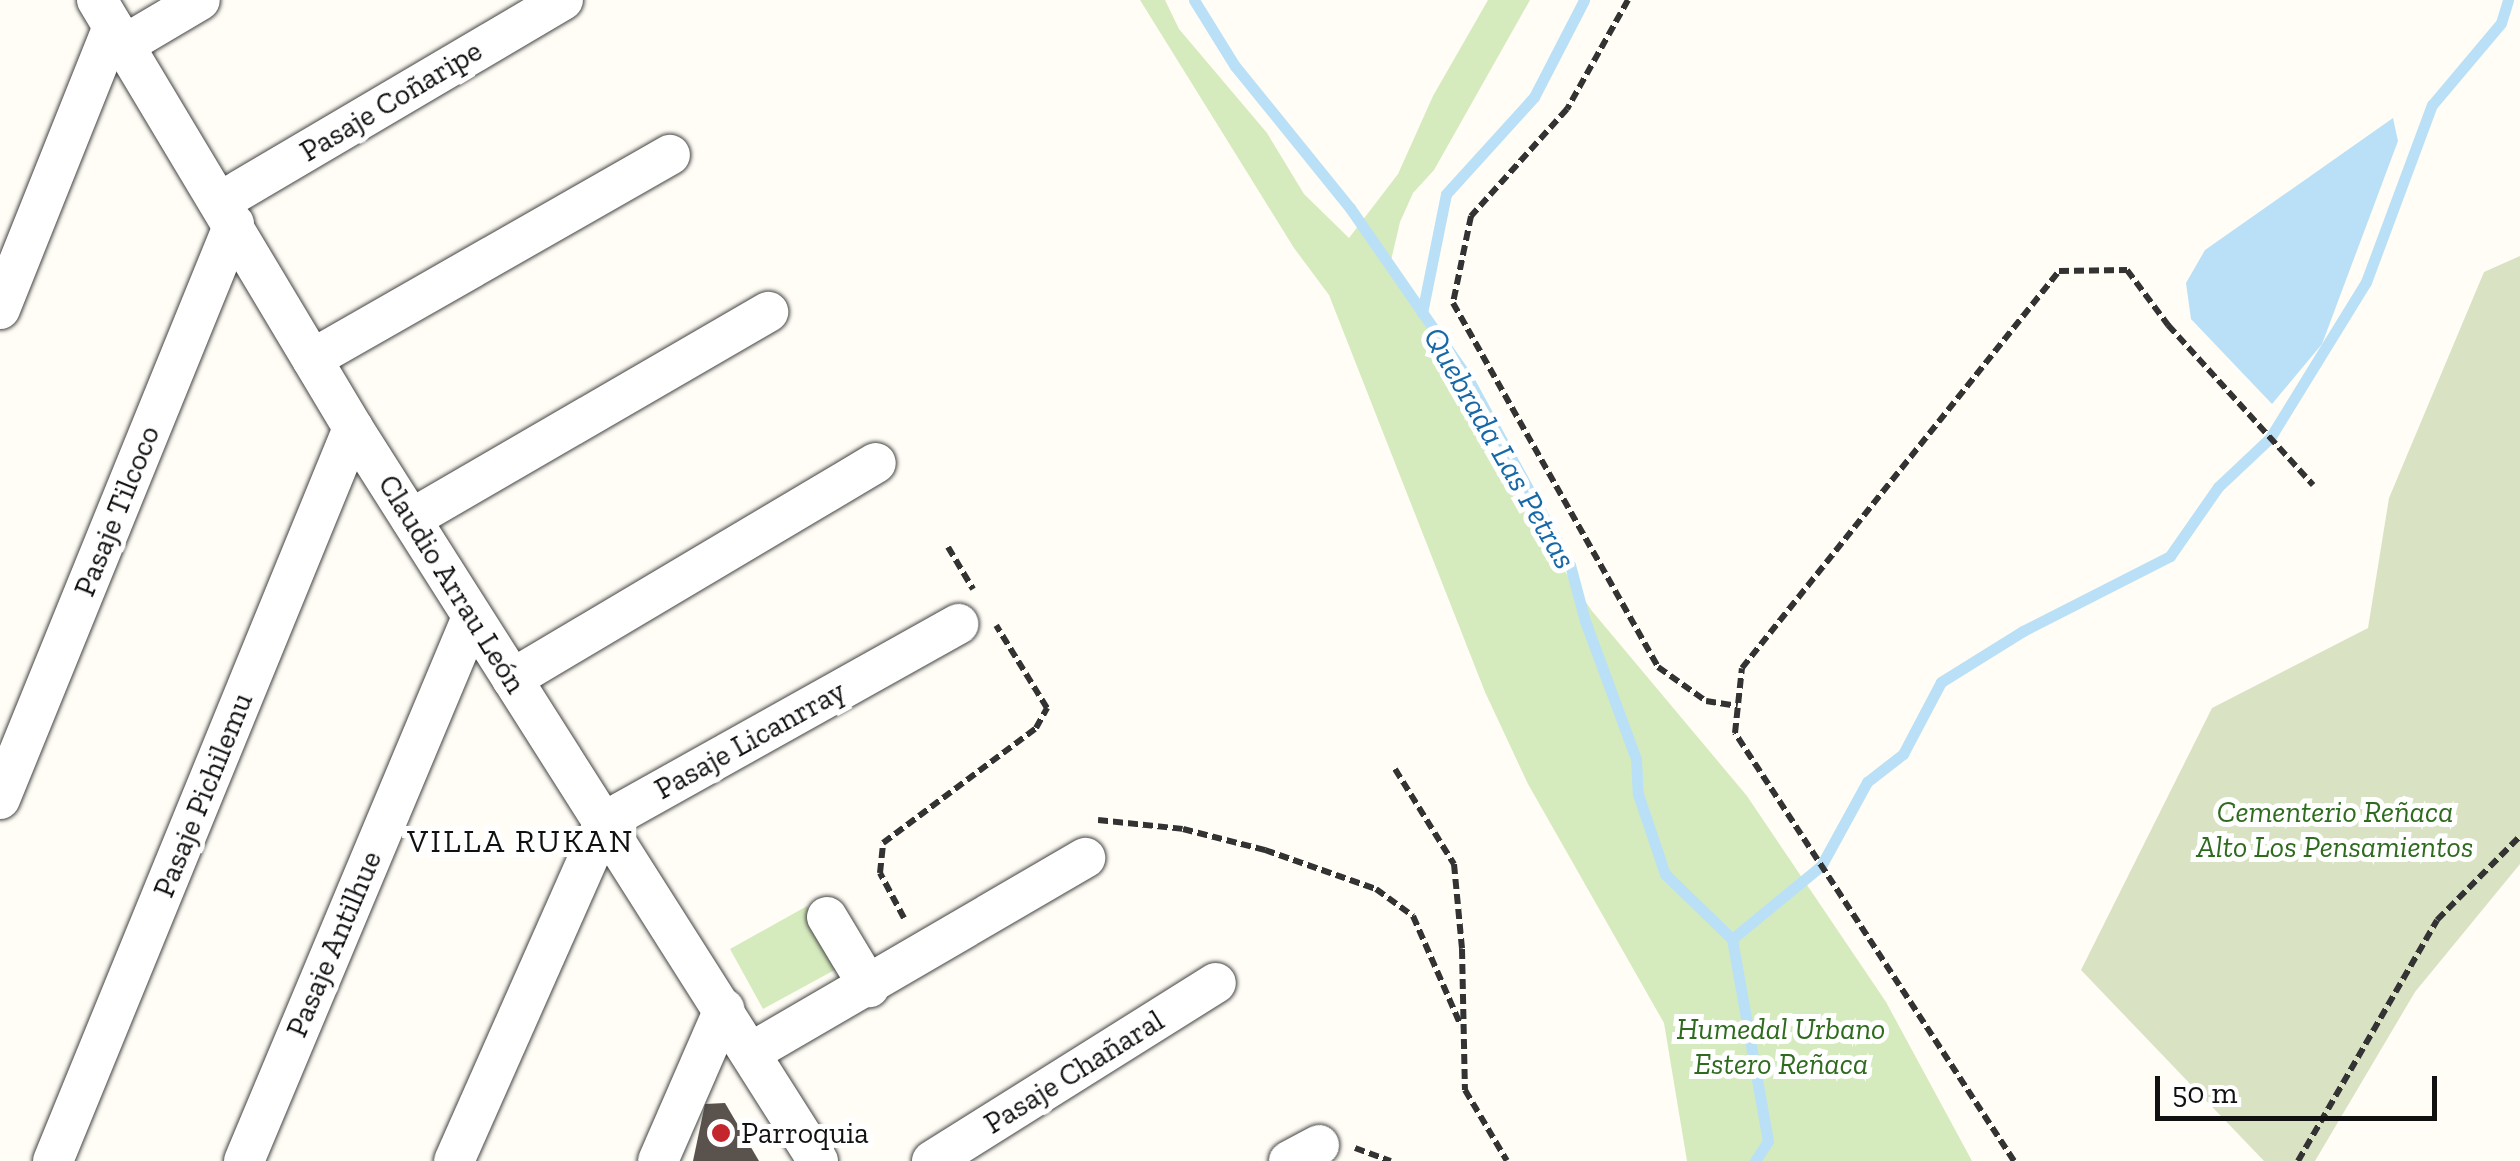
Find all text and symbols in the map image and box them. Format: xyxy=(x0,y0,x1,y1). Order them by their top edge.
street label: Pasaje Coñaripe xyxy=(294,33,488,169)
water label: Quebrada Las Petras xyxy=(1415,320,1585,576)
street label: Pasaje Tilcoco xyxy=(66,420,168,602)
street label: Claudio Arrau León xyxy=(370,468,534,700)
street label: Pasaje Licanrray xyxy=(648,673,852,807)
street label: Pasaje Pichilemu xyxy=(146,688,260,902)
park label: Cementerio Reñaca Alto Los Pensamientos xyxy=(2197,794,2473,864)
district label: VILLA RUKAN xyxy=(407,822,635,860)
street label: Pasaje Antilhue xyxy=(278,845,390,1043)
street label: Pasaje Chañaral xyxy=(978,1002,1170,1142)
park label: Humedal Urbano Estero Reñaca xyxy=(1677,1011,1885,1082)
scale bar xyxy=(2160,1056,2442,1118)
text: 50 m xyxy=(2172,1075,2237,1111)
place label: Parroquia xyxy=(741,1115,869,1151)
marker: Parroquia xyxy=(710,1122,732,1144)

